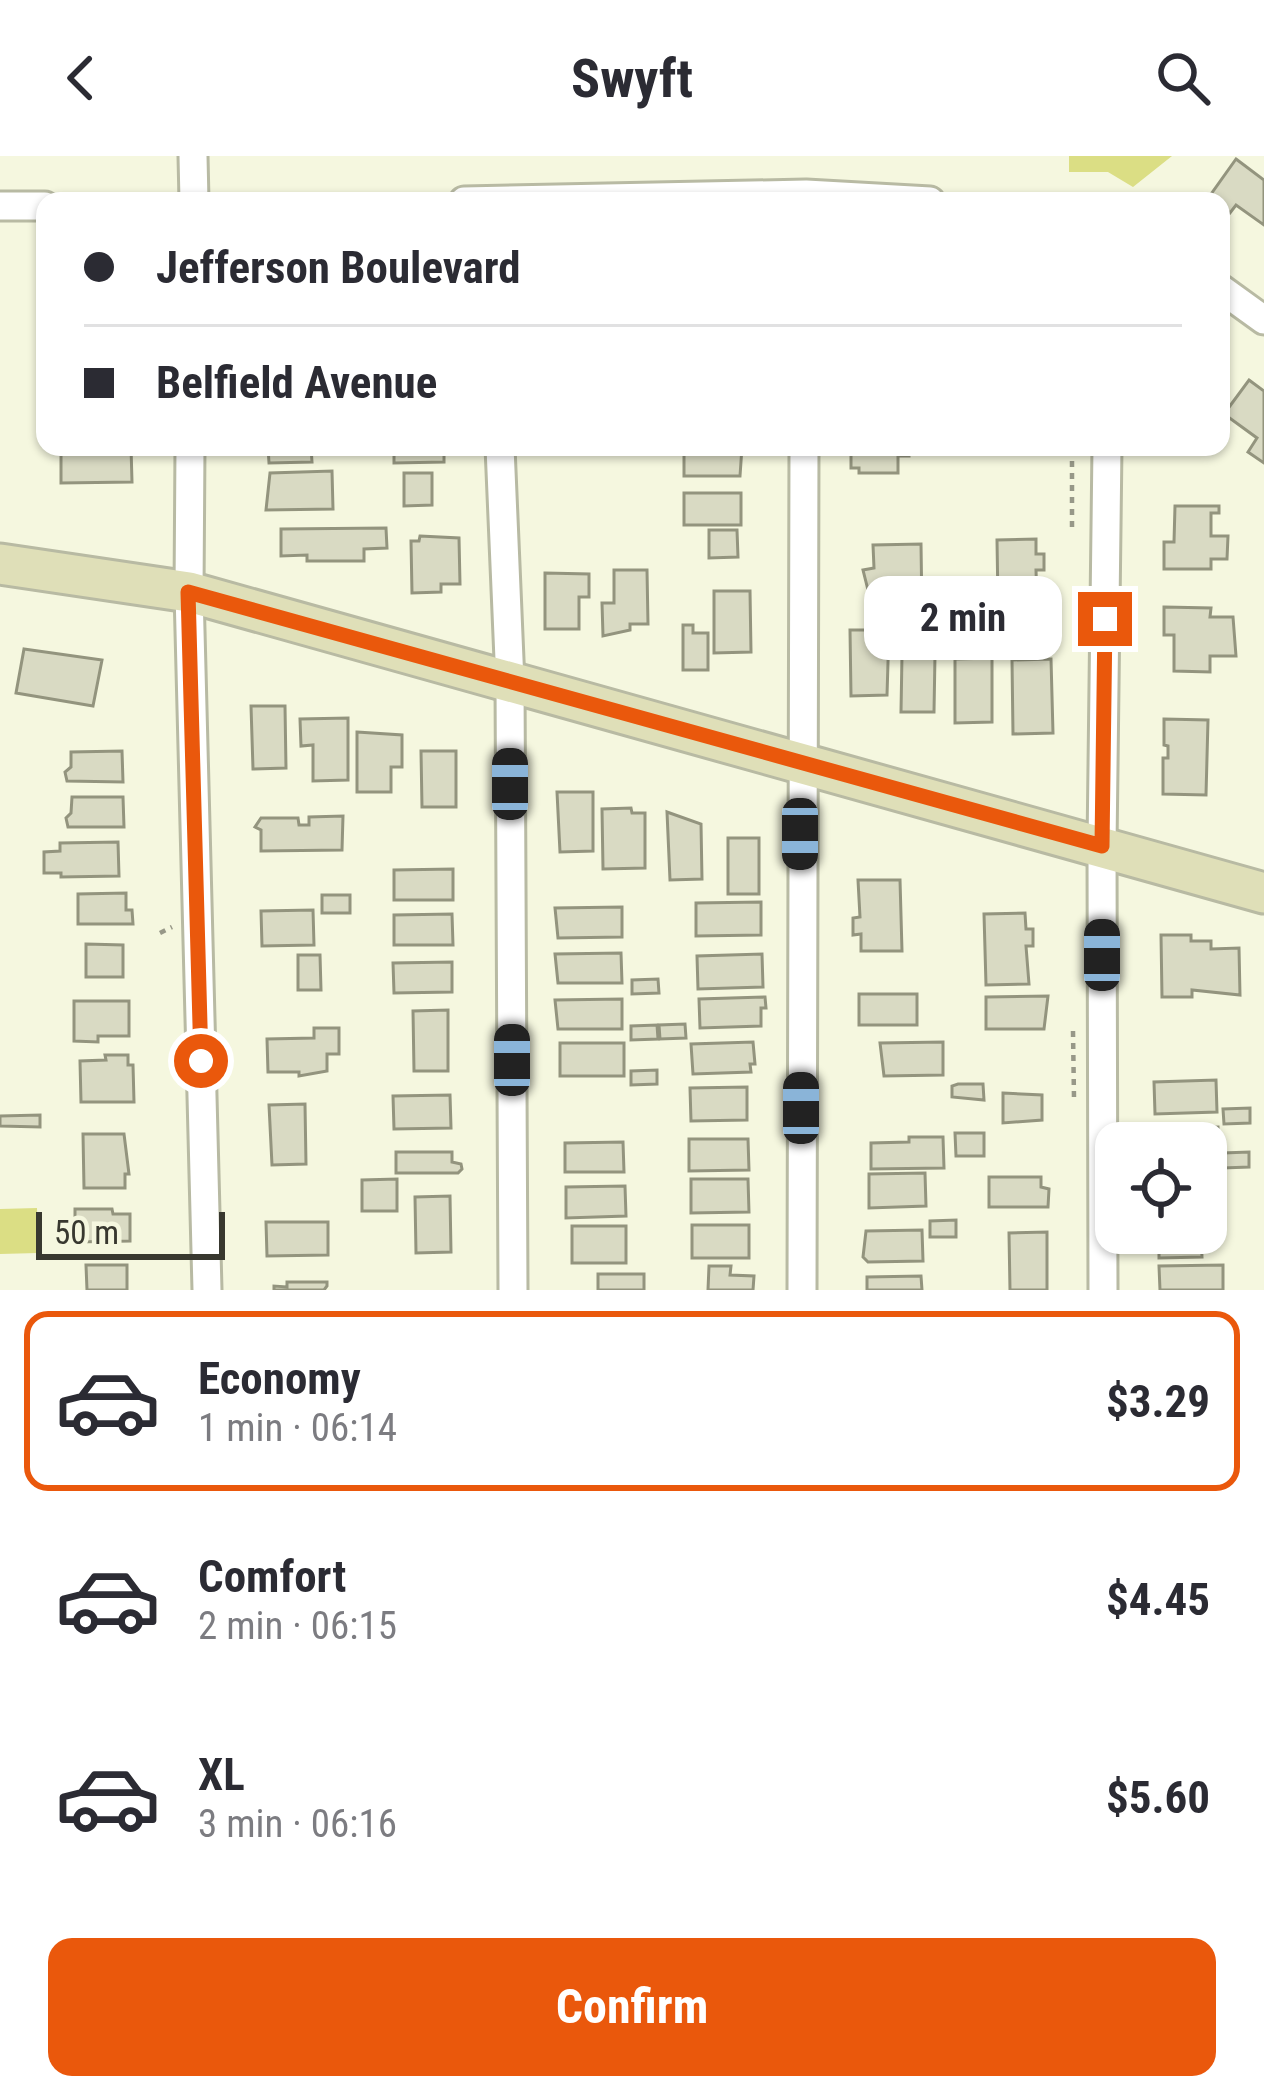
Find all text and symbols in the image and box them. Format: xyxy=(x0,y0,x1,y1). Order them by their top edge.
icon: back xyxy=(48,45,114,111)
icon: search xyxy=(1150,45,1216,111)
text: Swyft xyxy=(571,47,693,110)
text: Jefferson Boulevard xyxy=(156,241,521,294)
text: Belfield Avenue xyxy=(156,356,437,409)
callout: 2 min xyxy=(865,577,1063,661)
route end xyxy=(1078,592,1132,646)
text: 2 min xyxy=(920,595,1006,641)
car xyxy=(492,748,528,820)
car xyxy=(782,798,818,870)
car xyxy=(1084,919,1120,991)
car xyxy=(494,1024,530,1096)
route start xyxy=(174,1034,228,1088)
car xyxy=(783,1072,819,1144)
map controls xyxy=(1095,1122,1227,1254)
button: locate xyxy=(1095,1122,1227,1254)
scale bar xyxy=(36,1206,225,1259)
text: 50 m xyxy=(54,1213,119,1252)
icon: car xyxy=(54,1347,162,1455)
text: Economy xyxy=(198,1352,361,1405)
text: $3.29 xyxy=(1106,1375,1210,1428)
text: 1 min · 06:14 xyxy=(198,1405,397,1451)
icon: car xyxy=(54,1545,162,1653)
text: Comfort xyxy=(198,1550,346,1603)
text: $4.45 xyxy=(1106,1573,1210,1626)
text: 2 min · 06:15 xyxy=(198,1603,397,1649)
icon: car xyxy=(54,1743,162,1851)
text: XL xyxy=(198,1748,245,1801)
text: $5.60 xyxy=(1106,1771,1210,1824)
text: 3 min · 06:16 xyxy=(198,1801,397,1847)
button: Confirm xyxy=(48,1938,1216,2076)

